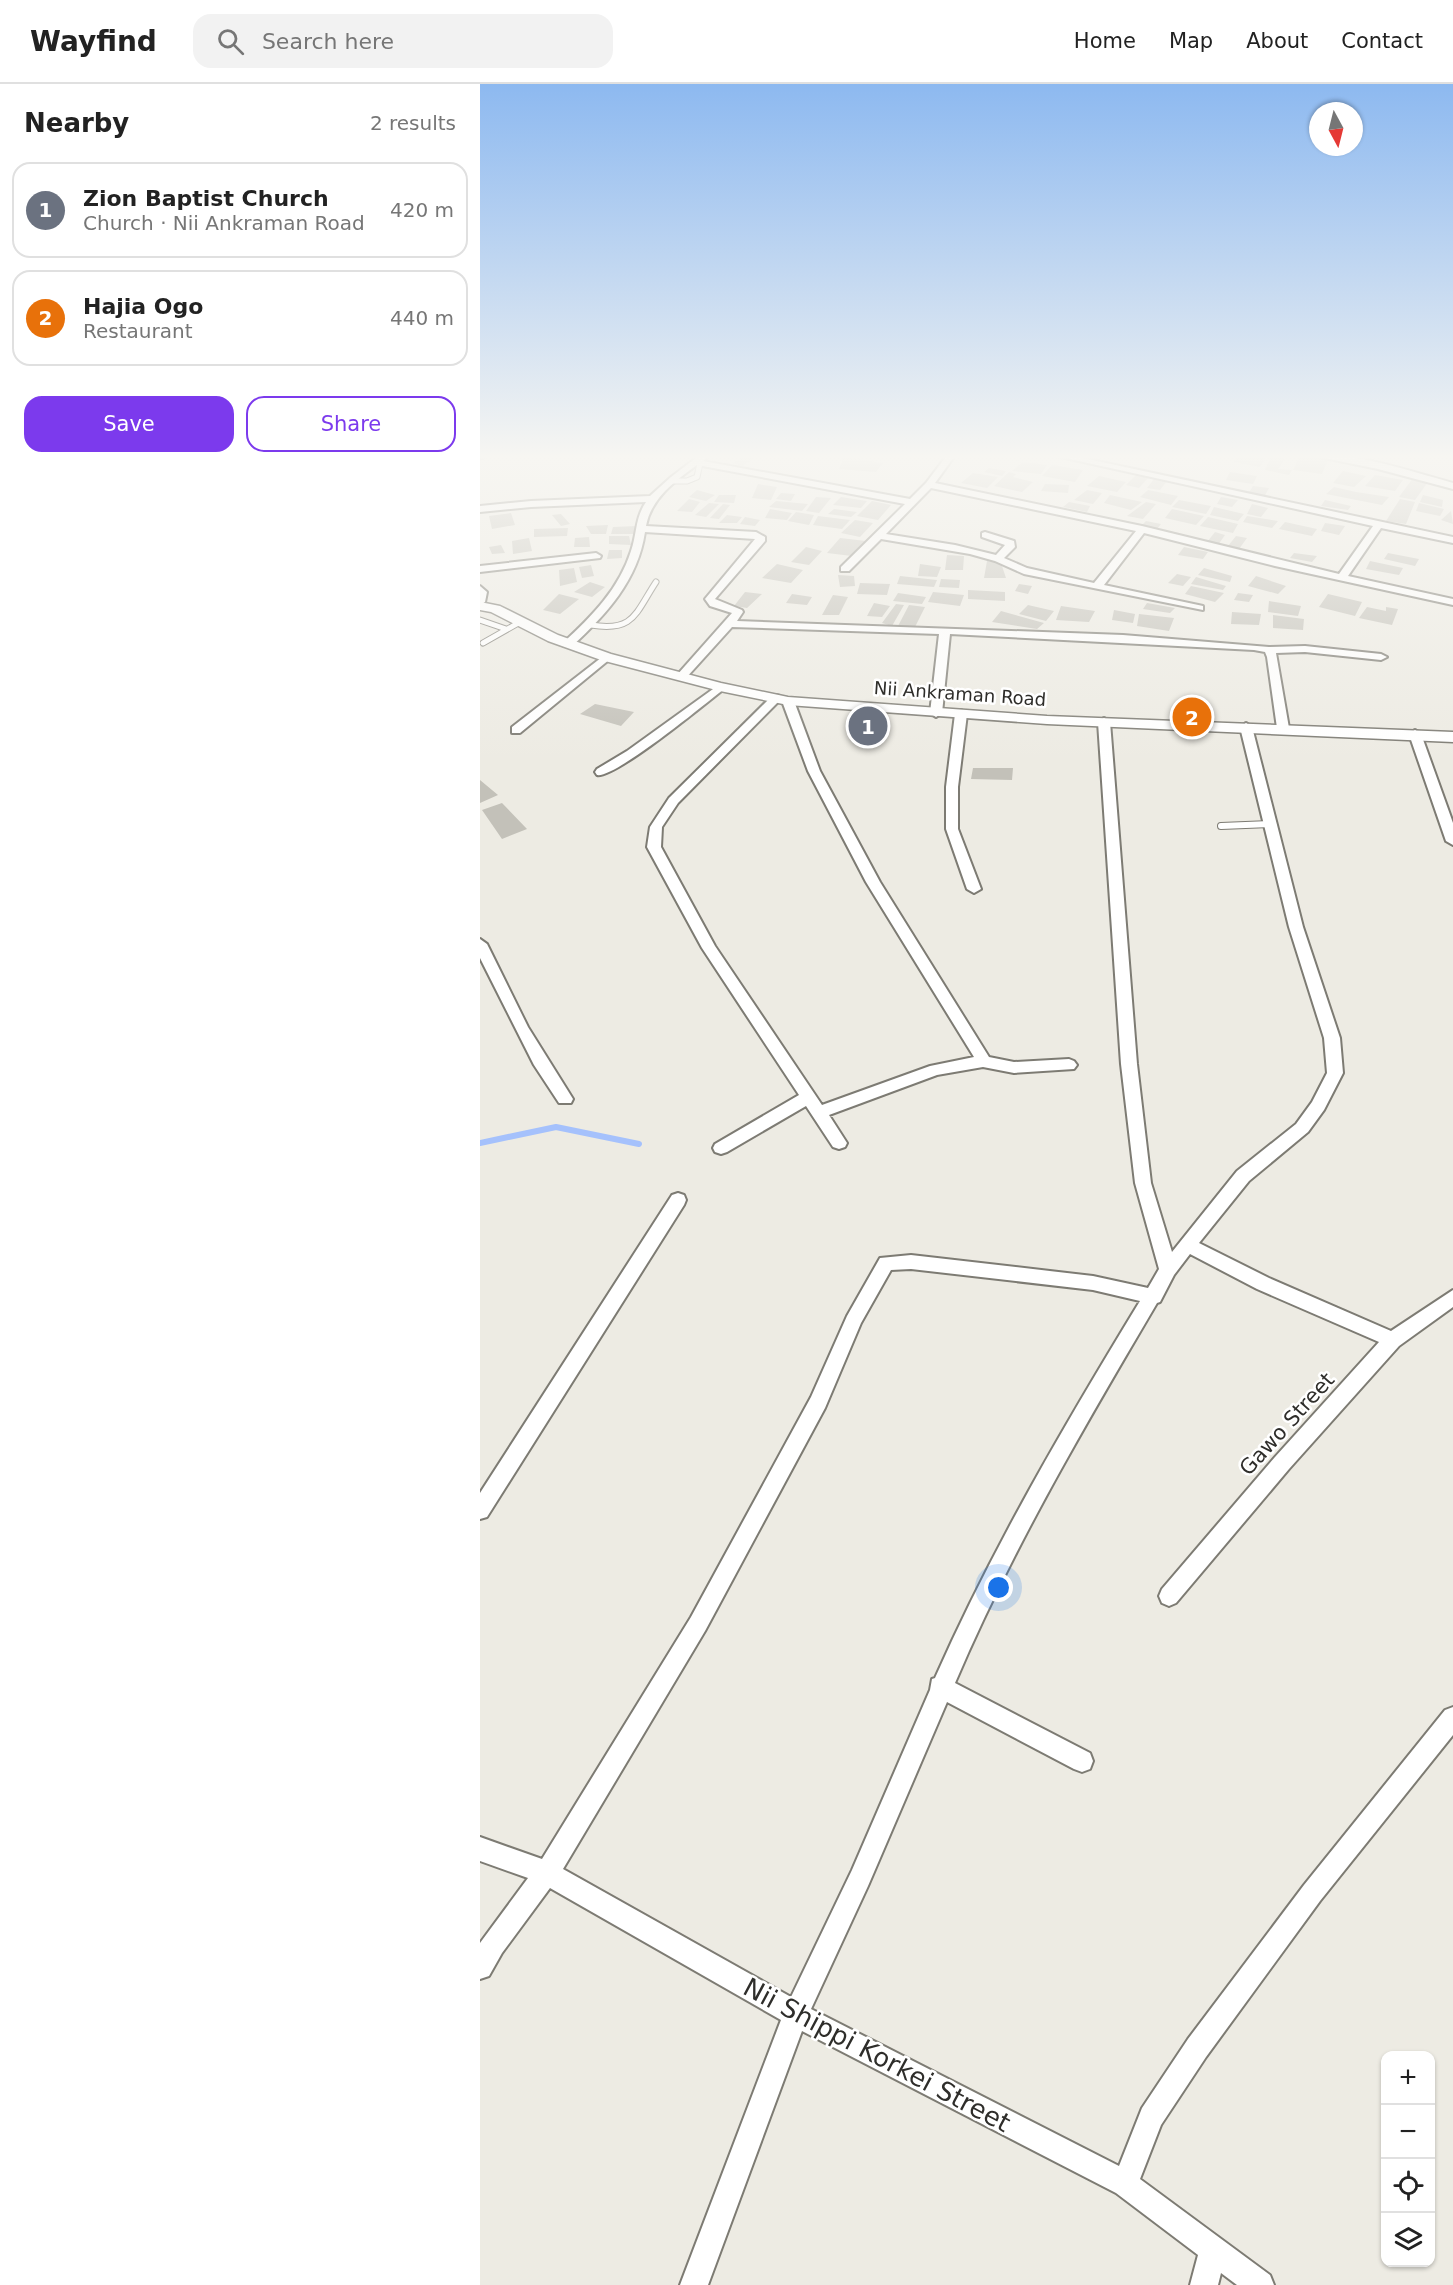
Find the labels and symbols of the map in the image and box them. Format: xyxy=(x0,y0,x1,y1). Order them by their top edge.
north arrow xyxy=(1309,102,1363,156)
street label: Nii Ankraman Road xyxy=(873,677,1047,710)
pin: 2 xyxy=(1172,694,1212,740)
pin: 1 xyxy=(848,704,888,748)
street label: Gawo Street xyxy=(1235,1368,1339,1480)
your location xyxy=(984,1573,1013,1602)
street label: Nii Shippi Korkei Street xyxy=(738,1972,1016,2138)

